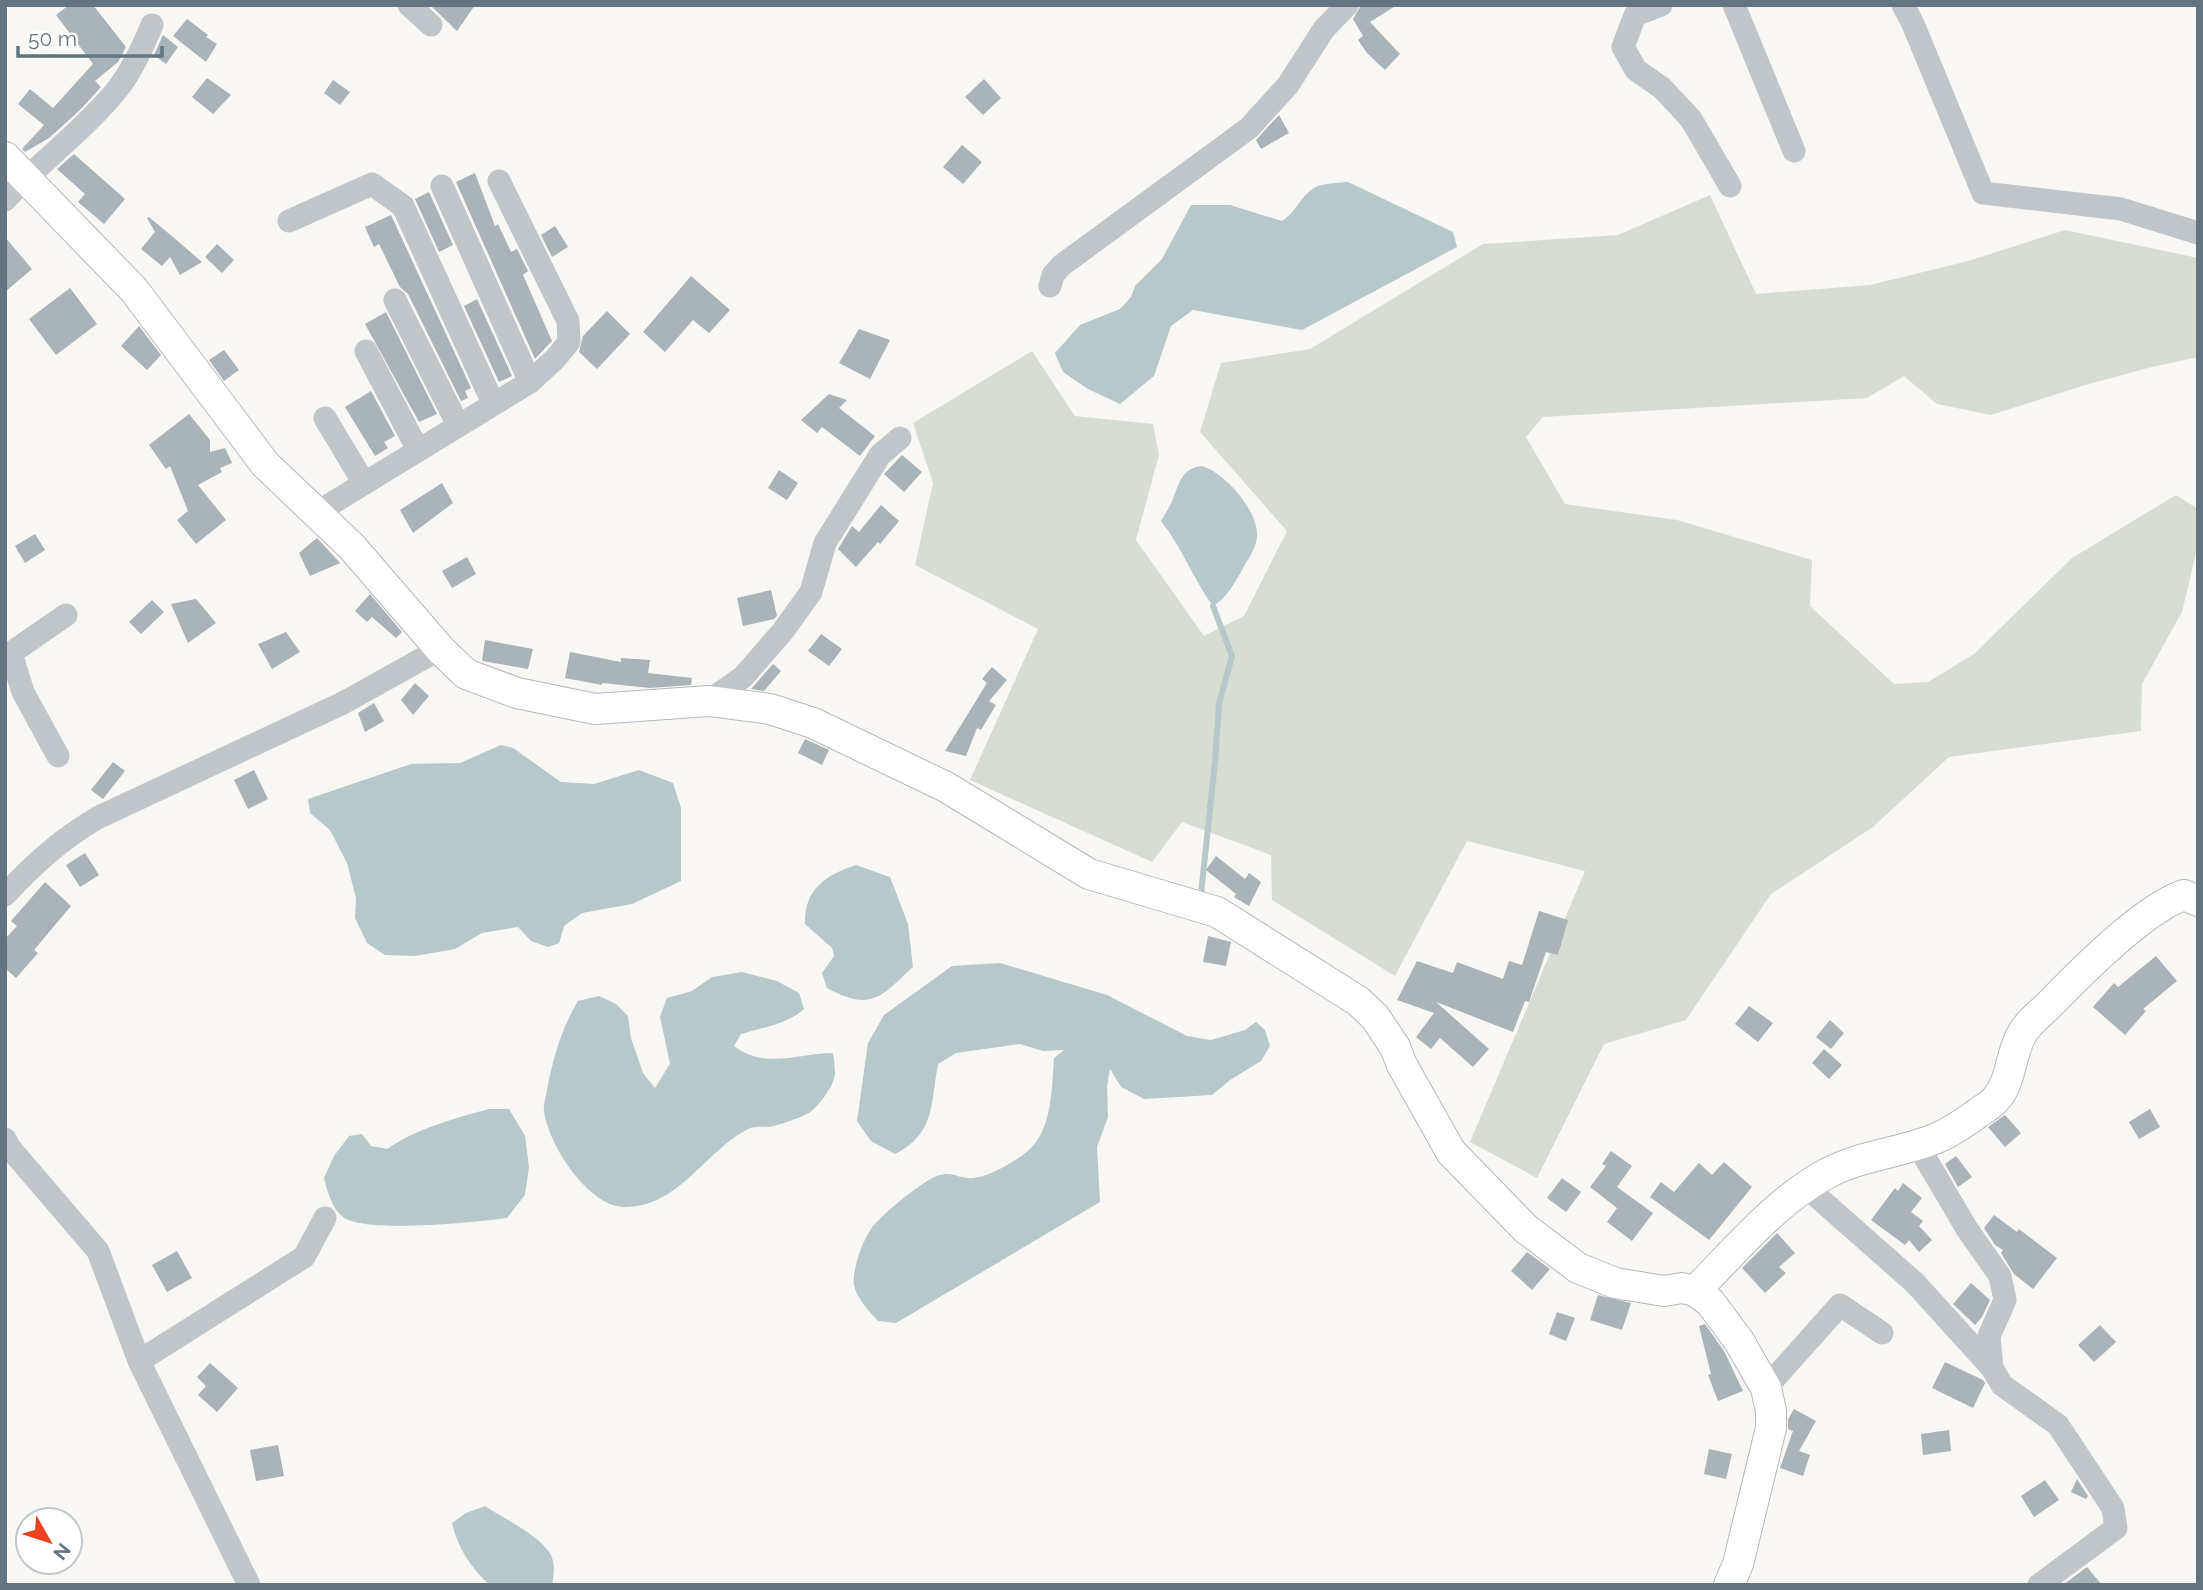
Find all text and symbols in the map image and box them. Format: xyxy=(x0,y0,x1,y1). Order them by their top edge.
scale bar xyxy=(18,14,161,58)
text: 50 m xyxy=(28,26,77,51)
north arrow xyxy=(14,1506,84,1576)
text: N xyxy=(49,1539,75,1564)

